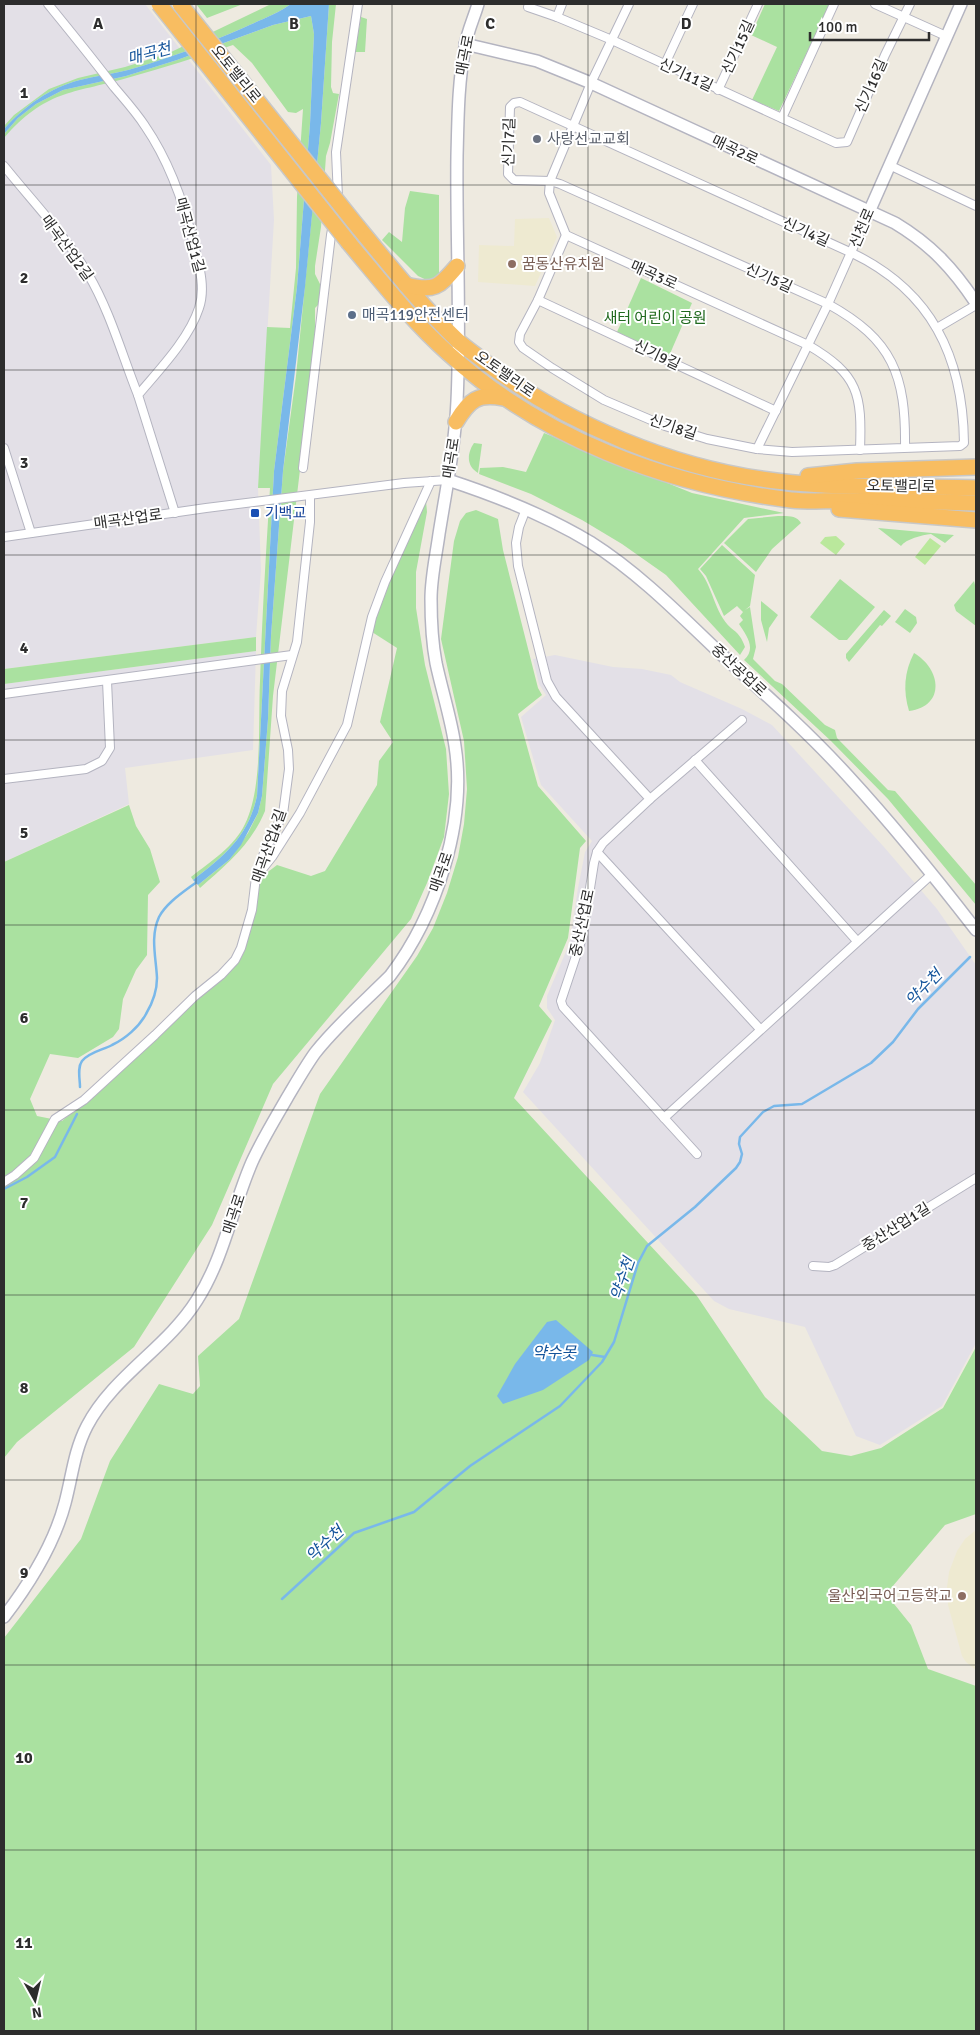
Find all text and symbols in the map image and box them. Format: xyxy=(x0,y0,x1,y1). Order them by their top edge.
scale bar xyxy=(810,10,929,42)
text: A xyxy=(93,14,104,34)
text: B xyxy=(289,14,299,34)
text: C xyxy=(485,14,495,34)
text: D xyxy=(681,14,692,34)
street label: 신기15길 xyxy=(718,17,758,77)
text: 100 m xyxy=(818,18,858,36)
street label: 매곡로 xyxy=(452,33,478,77)
water label: 매곡천 xyxy=(125,38,175,69)
street label: 오토밸리로 xyxy=(207,42,265,106)
street label: 신기11길 xyxy=(656,55,716,95)
street label: 신기16길 xyxy=(851,56,891,116)
text: 1 xyxy=(20,83,29,103)
street label: 신기7길 xyxy=(500,117,518,167)
place label: 사랑선교교회 xyxy=(547,130,630,148)
street label: 매곡2로 xyxy=(709,131,761,169)
marker: 사랑선교교회 xyxy=(531,133,543,145)
street label: 매곡산업1길 xyxy=(171,195,209,275)
street label: 신천로 xyxy=(846,205,878,251)
street label: 매곡산업2길 xyxy=(37,212,97,284)
street label: 신기4길 xyxy=(780,214,832,250)
place label: 꿈동산유치원 xyxy=(522,255,605,273)
street label: 매곡3로 xyxy=(628,257,680,293)
marker: 꿈동산유치원 xyxy=(506,258,518,270)
street label: 신기5길 xyxy=(743,260,795,296)
text: 2 xyxy=(20,268,28,288)
place label: 매곡119안전센터 xyxy=(362,306,469,324)
marker: 매곡119안전센터 xyxy=(346,309,358,321)
park label: 새터 어린이 공원 xyxy=(603,309,707,327)
street label: 신기9길 xyxy=(631,336,683,374)
street label: 오토밸리로 xyxy=(472,347,538,401)
street label: 신기8길 xyxy=(647,411,699,443)
street label: 매곡로 xyxy=(439,436,463,480)
text: 3 xyxy=(20,453,28,473)
street label: 오토밸리로 xyxy=(866,476,936,496)
place label: 기백교 xyxy=(265,504,306,522)
street label: 매곡산업로 xyxy=(93,505,163,533)
marker: 기백교 xyxy=(249,507,261,519)
text: 4 xyxy=(20,638,29,658)
street label: 중산공업로 xyxy=(708,640,770,700)
street label: 매곡산업4길 xyxy=(248,807,290,885)
text: 5 xyxy=(20,823,28,843)
street label: 매곡로 xyxy=(426,849,456,895)
street label: 중산산업로 xyxy=(566,887,598,959)
water label: 약수천 xyxy=(901,964,948,1011)
text: 6 xyxy=(20,1008,29,1028)
street label: 매곡로 xyxy=(219,1192,249,1236)
text: 7 xyxy=(20,1193,29,1213)
street label: 중산산업1길 xyxy=(859,1199,933,1255)
water label: 약수천 xyxy=(606,1253,640,1303)
water label: 약수못 xyxy=(532,1343,577,1363)
text: 8 xyxy=(20,1378,29,1398)
water label: 약수천 xyxy=(302,1520,350,1566)
text: 9 xyxy=(20,1563,29,1583)
place label: 울산외국어고등학교 xyxy=(828,1587,952,1605)
marker: 울산외국어고등학교 xyxy=(956,1590,968,1602)
text: 10 xyxy=(15,1748,33,1768)
text: 11 xyxy=(15,1933,33,1953)
north arrow xyxy=(10,1975,60,2025)
text: N xyxy=(31,2003,43,2021)

